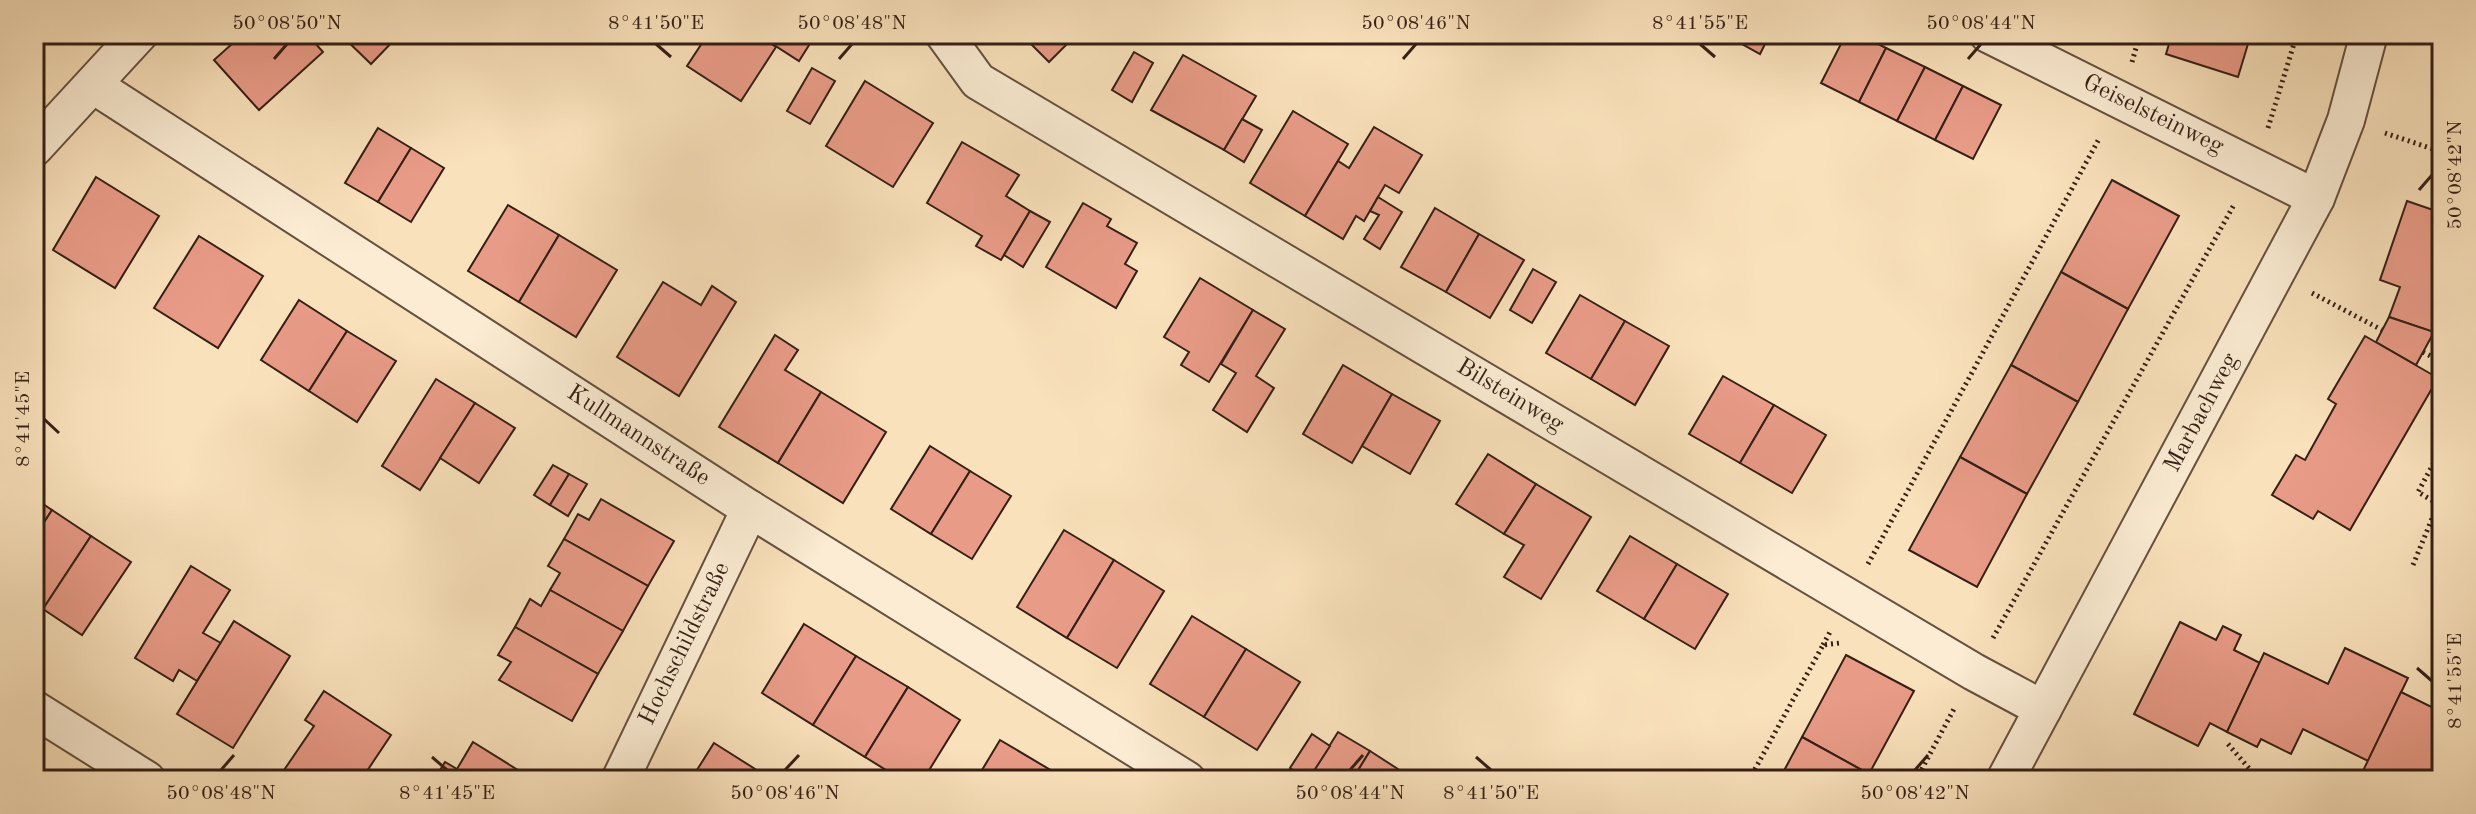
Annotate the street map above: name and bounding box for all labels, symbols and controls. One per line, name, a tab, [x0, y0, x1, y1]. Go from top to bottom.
text: 50°08'50"N	[232, 14, 342, 34]
text: 8°41'50"E	[608, 14, 704, 34]
text: 50°08'48"N	[797, 14, 907, 34]
text: 50°08'46"N	[1361, 14, 1471, 34]
text: 8°41'55"E	[1652, 14, 1748, 34]
text: 50°08'44"N	[1926, 14, 2036, 34]
street label: Geiselsteinweg	[2079, 71, 2227, 159]
text: 50°08'42"N	[2446, 120, 2466, 230]
street label: Marbachweg	[2161, 350, 2243, 476]
street label: Bilsteinweg	[1452, 355, 1568, 437]
text: 8°41'45"E	[14, 371, 34, 467]
street label: Kullmannstraße	[562, 381, 714, 491]
street label: Hochschildstraße	[635, 559, 735, 729]
text: 8°41'55"E	[2446, 633, 2466, 729]
text: 50°08'48"N	[166, 784, 276, 804]
text: 8°41'45"E	[399, 784, 495, 804]
text: 50°08'46"N	[730, 784, 840, 804]
text: 50°08'44"N	[1295, 784, 1405, 804]
text: 8°41'50"E	[1443, 784, 1539, 804]
text: 50°08'42"N	[1860, 784, 1970, 804]

